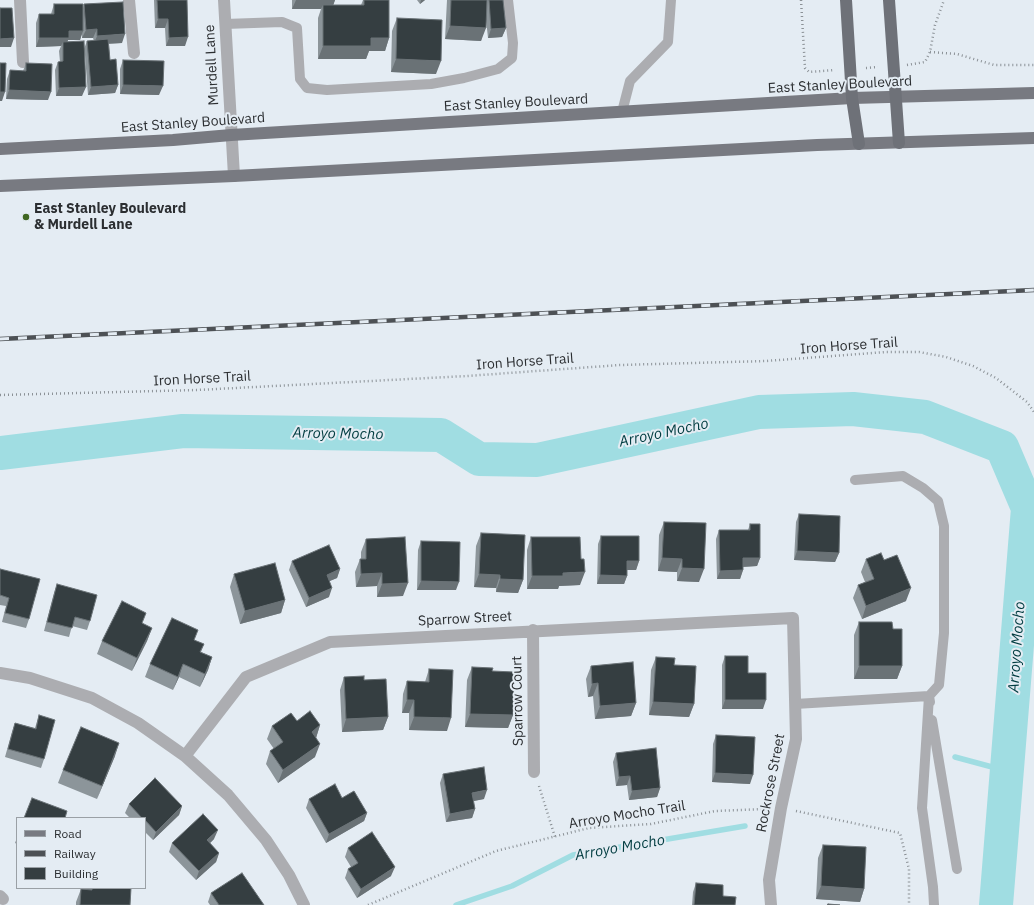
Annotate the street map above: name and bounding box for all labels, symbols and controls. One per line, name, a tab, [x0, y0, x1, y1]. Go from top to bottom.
street label: Murdell Lane	[201, 24, 223, 106]
street label: East Stanley Boulevard	[767, 73, 913, 97]
street label: East Stanley Boulevard	[443, 91, 589, 115]
street label: East Stanley Boulevard	[120, 110, 266, 136]
place label: East Stanley Boulevard & Murdell Lane	[34, 201, 186, 234]
marker: East Stanley Boulevard & Murdell Lane	[21, 212, 31, 222]
street label: Iron Horse Trail	[800, 334, 898, 358]
street label: Iron Horse Trail	[476, 350, 574, 374]
street label: Iron Horse Trail	[153, 368, 251, 390]
water label: Arroyo Mocho	[618, 415, 710, 451]
water label: Arroyo Mocho	[292, 424, 384, 444]
water label: Arroyo Mocho	[1005, 601, 1029, 693]
street label: Sparrow Street	[418, 608, 512, 630]
street label: Sparrow Court	[509, 656, 527, 746]
street label: Rockrose Street	[753, 732, 789, 834]
street label: Arroyo Mocho Trail	[568, 798, 686, 832]
legend	[16, 817, 146, 889]
text: Road	[54, 826, 82, 841]
water label: Arroyo Mocho	[574, 831, 666, 865]
text: Railway	[54, 846, 96, 861]
text: Building	[54, 866, 98, 881]

